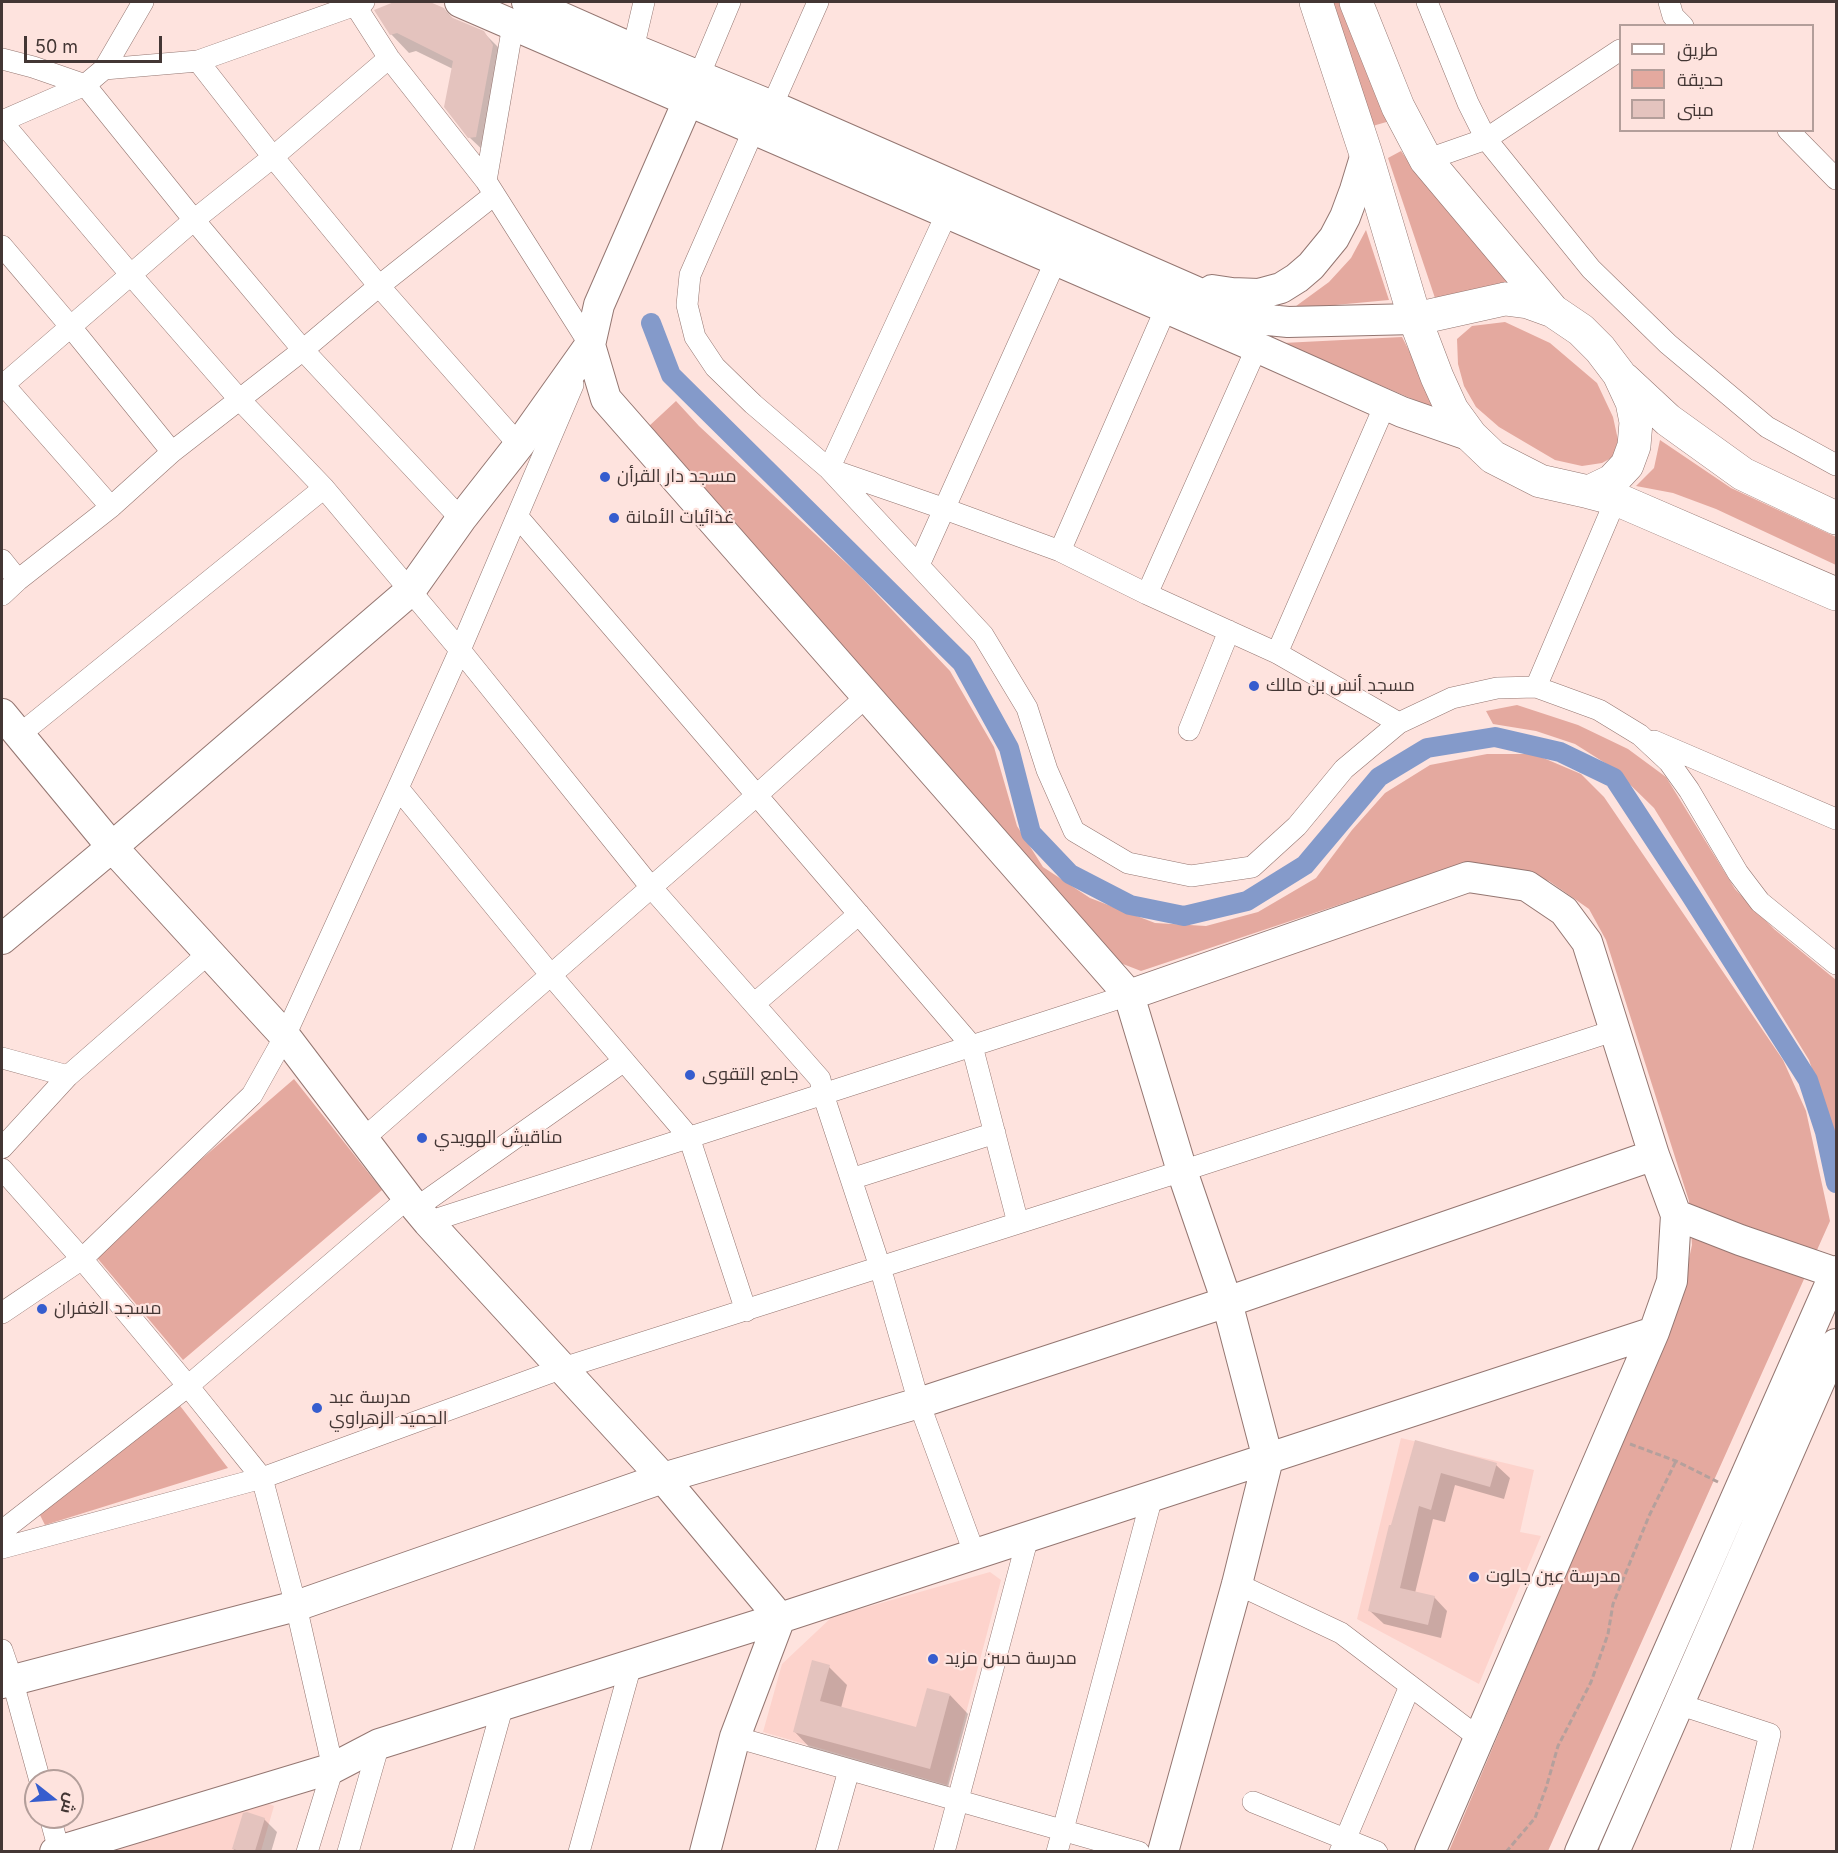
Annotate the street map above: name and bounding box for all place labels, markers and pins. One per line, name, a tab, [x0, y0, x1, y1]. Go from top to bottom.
place label: مسجد دار القرأن	[617, 466, 736, 488]
marker: مسجد دار القرأن	[598, 470, 612, 484]
place label: غذائيات الأمانة	[626, 507, 734, 529]
marker: غذائيات الأمانة	[607, 511, 621, 525]
place label: مسجد أنس بن مالك	[1266, 675, 1415, 697]
marker: مسجد أنس بن مالك	[1247, 679, 1261, 693]
place label: جامع التقوى	[702, 1064, 798, 1086]
marker: جامع التقوى	[683, 1068, 697, 1082]
place label: مناقيش الهويدي	[434, 1127, 563, 1149]
marker: مناقيش الهويدي	[415, 1131, 429, 1145]
place label: مسجد الغفران	[54, 1298, 162, 1320]
marker: مسجد الغفران	[35, 1302, 49, 1316]
place label: مدرسة عبد الحميد الزهراوي	[329, 1387, 447, 1430]
marker: مدرسة عبد الحميد الزهراوي	[310, 1401, 324, 1415]
place label: مدرسة عين جالوت	[1486, 1566, 1621, 1588]
marker: مدرسة عين جالوت	[1467, 1570, 1481, 1584]
place label: مدرسة حسن مزيد	[945, 1648, 1077, 1670]
marker: مدرسة حسن مزيد	[926, 1652, 940, 1666]

